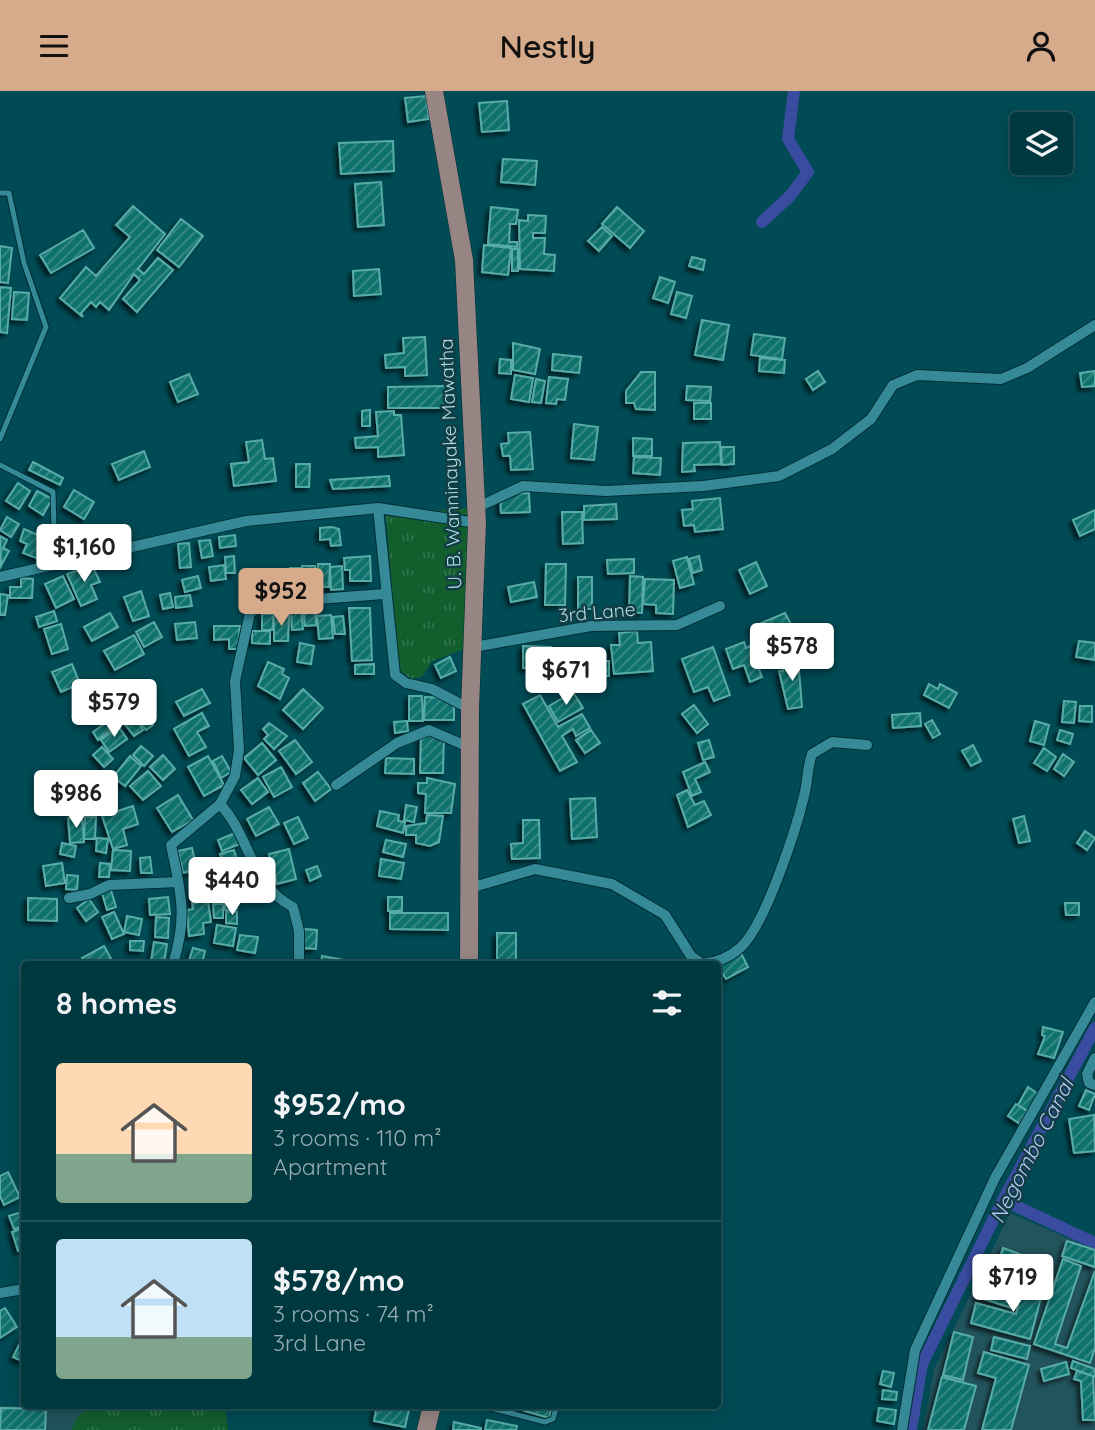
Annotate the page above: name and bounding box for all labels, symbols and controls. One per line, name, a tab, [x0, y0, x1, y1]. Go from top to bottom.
text: Nestly	[499, 26, 596, 66]
icon: menu	[35, 27, 73, 65]
icon: person	[1022, 27, 1060, 65]
map controls	[1010, 112, 1073, 175]
button: layers	[1010, 112, 1073, 175]
street label: U. B. Wanninayake Mawatha	[434, 338, 466, 590]
pin: $1,160	[27, 525, 141, 584]
text: $1,160	[52, 532, 116, 561]
pin: $952	[240, 568, 322, 628]
text: $952	[254, 576, 308, 605]
street label: 3rd Lane	[558, 597, 636, 627]
pin: $578	[751, 623, 833, 683]
text: $578	[766, 631, 818, 660]
pin: $671	[525, 647, 607, 707]
text: $671	[542, 655, 590, 684]
pin: $579	[73, 679, 155, 739]
text: $579	[88, 687, 140, 716]
pin: $986	[35, 771, 117, 830]
text: $986	[50, 778, 102, 807]
pin: $440	[191, 857, 273, 917]
text: $440	[205, 865, 259, 894]
text: 8 homes	[56, 984, 177, 1022]
icon: filters	[648, 984, 686, 1022]
water label: Negombo Canal	[983, 1072, 1080, 1227]
text: $952/mo	[273, 1085, 406, 1123]
icon: home	[112, 1091, 196, 1175]
text: 3 rooms · 110 m²	[273, 1123, 442, 1152]
text: Apartment	[273, 1152, 387, 1181]
pin: $719	[972, 1255, 1054, 1314]
text: $578/mo	[273, 1261, 405, 1299]
text: $719	[988, 1262, 1038, 1291]
icon: home	[112, 1267, 196, 1351]
text: 3 rooms · 74 m²	[273, 1299, 434, 1328]
text: 3rd Lane	[273, 1328, 366, 1357]

